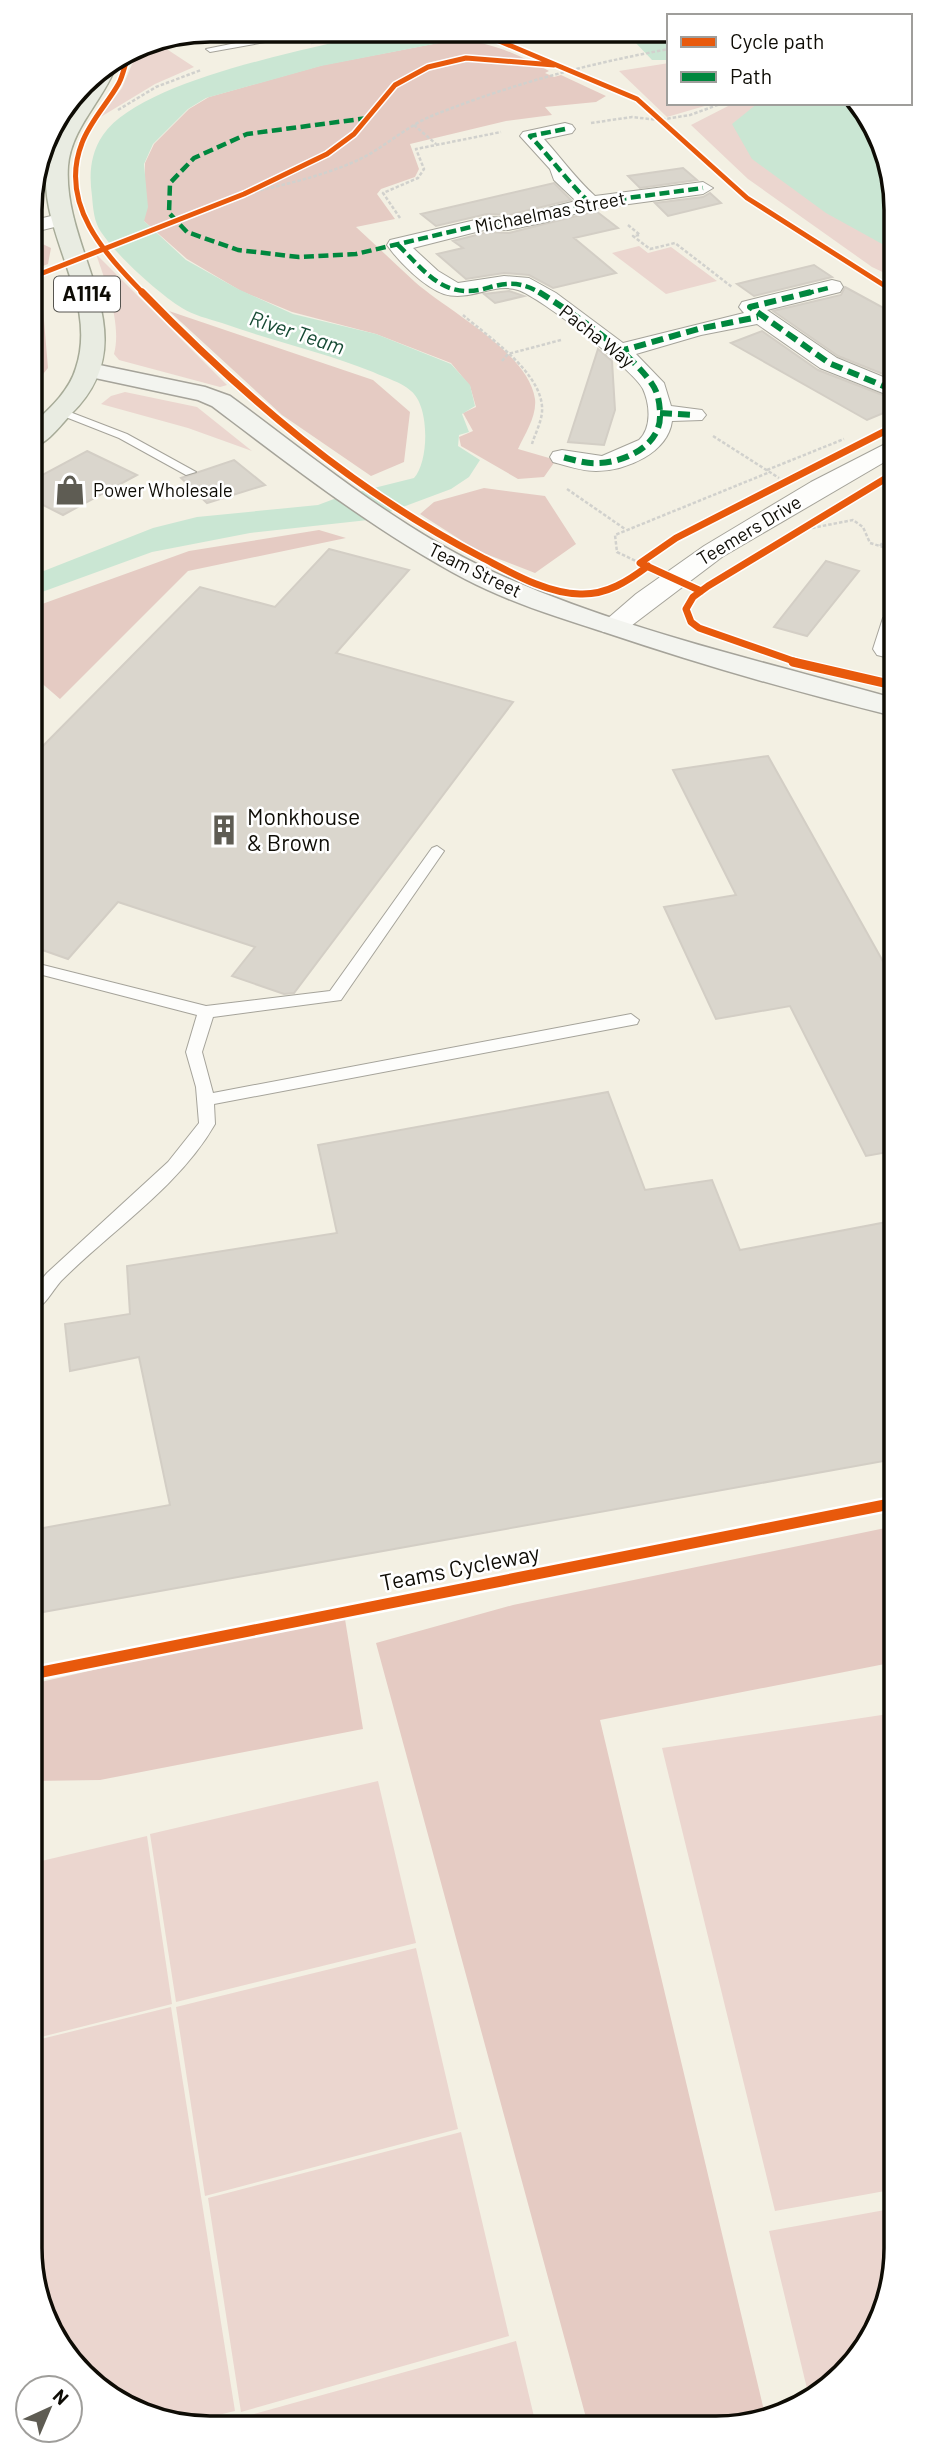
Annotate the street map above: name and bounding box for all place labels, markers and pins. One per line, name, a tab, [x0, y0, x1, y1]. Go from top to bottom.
shop icon: Power Wholesale	[53, 473, 87, 507]
place label: Power Wholesale	[93, 478, 233, 501]
place label: Monkhouse & Brown	[247, 802, 360, 856]
building icon: Monkhouse & Brown	[207, 813, 241, 847]

